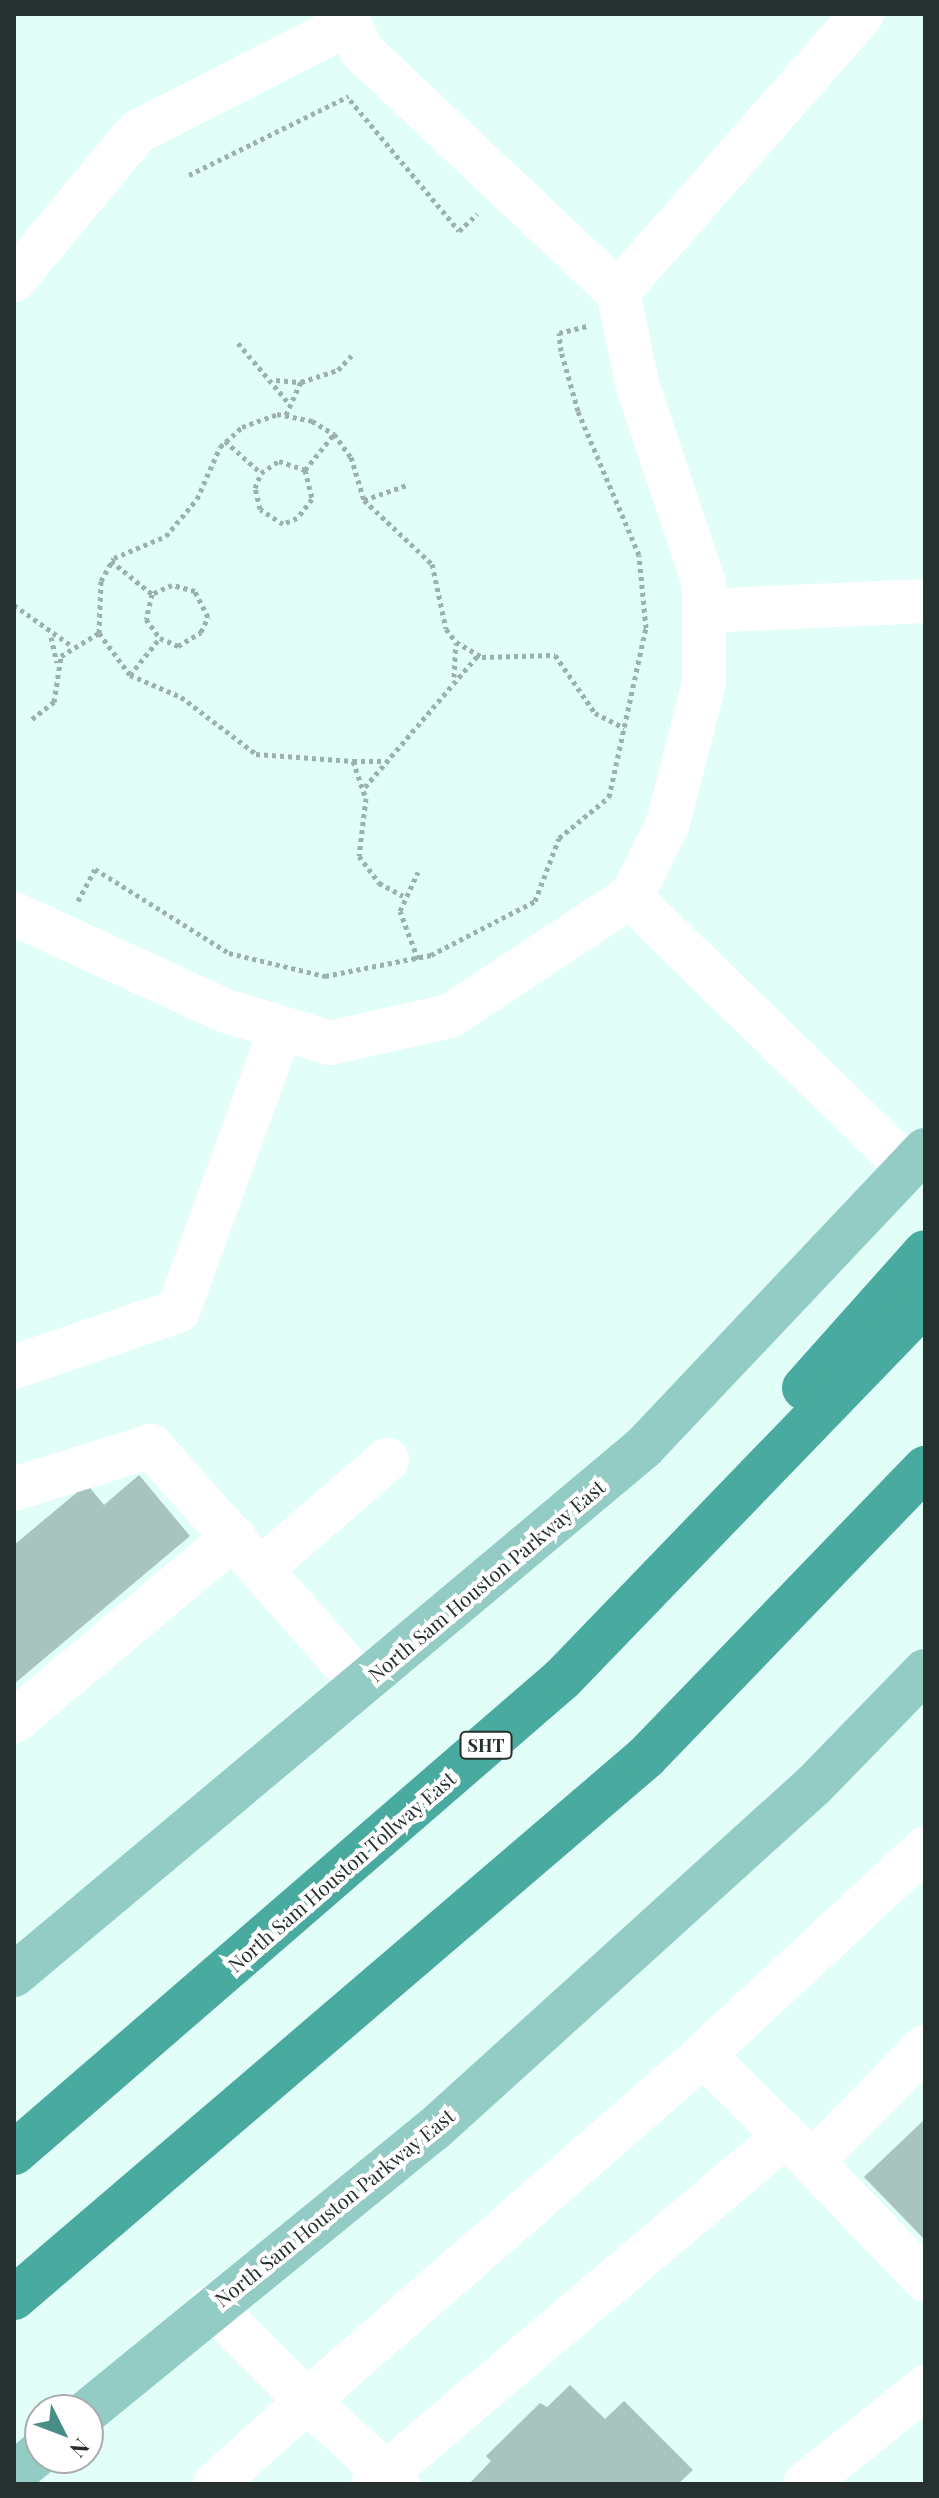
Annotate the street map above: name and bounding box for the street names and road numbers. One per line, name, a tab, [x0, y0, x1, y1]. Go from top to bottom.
street label: North Sam Houston Parkway East	[363, 1474, 609, 1686]
road number: SHT	[458, 1731, 514, 1759]
street label: North Sam Houston Tollway East	[222, 1765, 460, 1977]
street label: North Sam Houston Parkway East	[209, 2103, 459, 2311]

